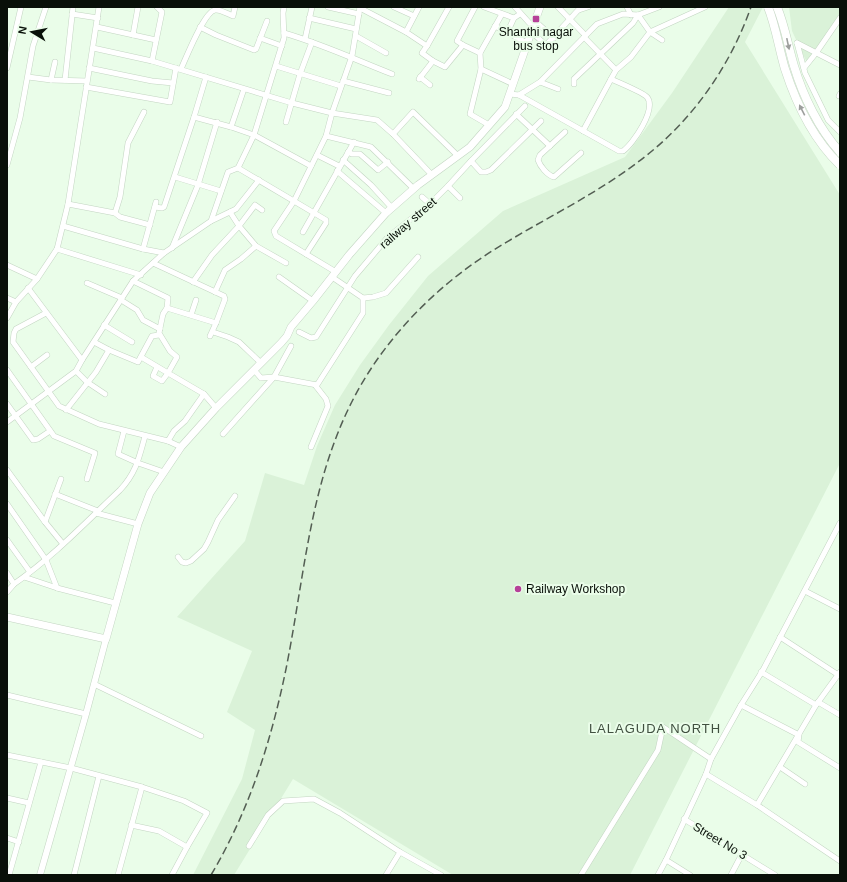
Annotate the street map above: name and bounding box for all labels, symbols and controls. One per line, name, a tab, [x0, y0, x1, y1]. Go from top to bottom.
north arrow	[12, 12, 52, 52]
marker: Shanthi nagar bus stop	[531, 14, 541, 24]
text: N	[16, 25, 29, 35]
place label: Shanthi nagar bus stop	[499, 25, 573, 53]
one-way arrow	[786, 38, 792, 50]
one-way arrow	[799, 104, 806, 115]
street label: railway street	[377, 194, 440, 251]
place label: Railway Workshop	[526, 582, 625, 596]
marker: Railway Workshop	[513, 584, 523, 594]
district label: LALAGUDA NORTH	[589, 721, 721, 736]
street label: Street No 3	[690, 819, 750, 863]

